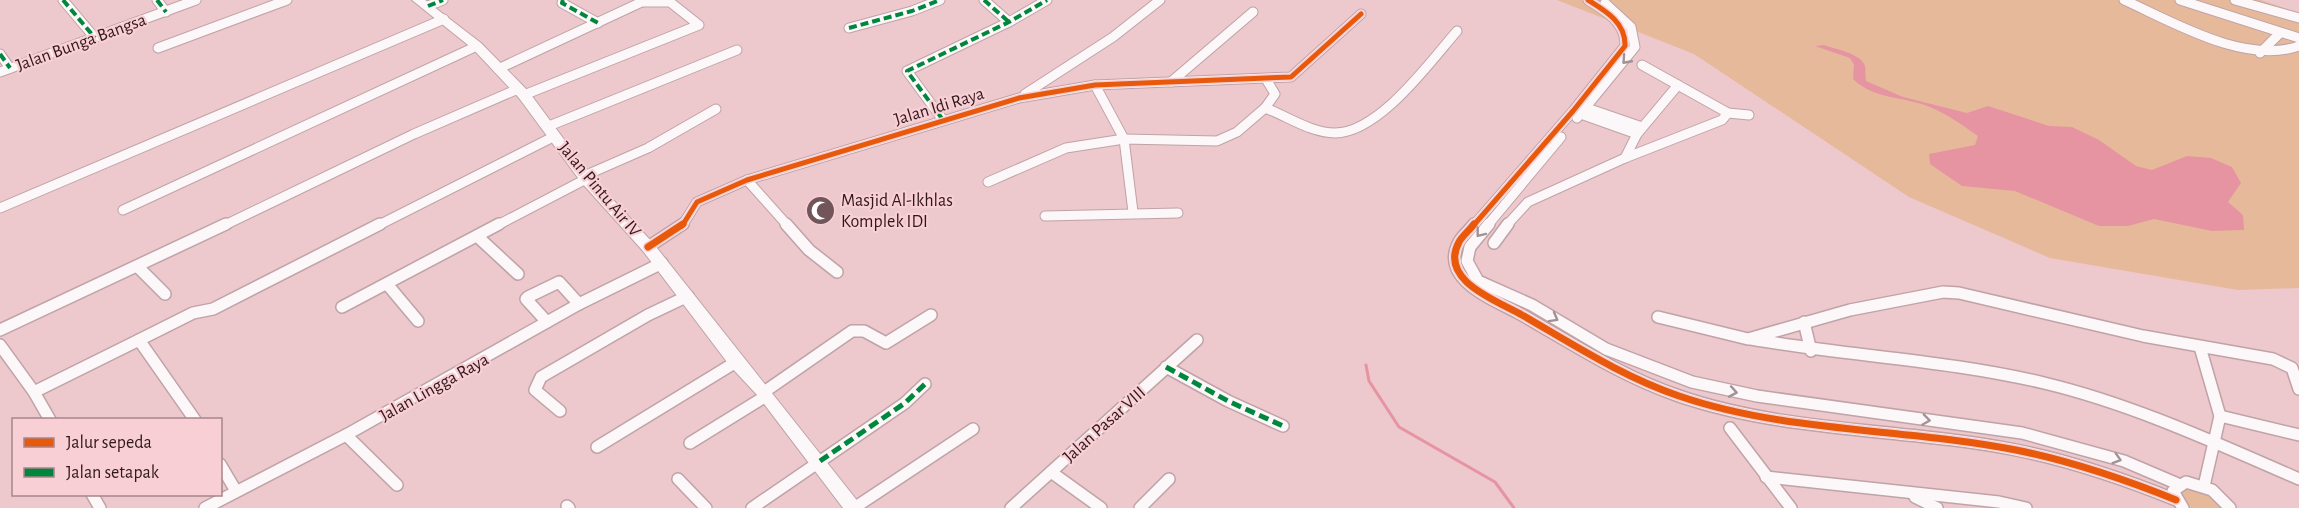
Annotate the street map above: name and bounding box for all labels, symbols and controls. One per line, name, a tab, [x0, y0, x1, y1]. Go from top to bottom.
street label: Jalan Bunga Bangsa	[14, 11, 149, 75]
one-way arrow	[1622, 53, 1633, 64]
street label: Jalan Idi Raya	[892, 85, 986, 129]
street label: Jalan Pintu Air IV	[555, 139, 644, 241]
place label: Masjid Al-Ikhlas Komplek IDI	[841, 192, 953, 231]
mosque icon: Masjid Al-Ikhlas Komplek IDI	[804, 194, 836, 226]
one-way arrow	[1477, 226, 1488, 237]
one-way arrow	[1548, 311, 1558, 322]
street label: Jalan Lingga Raya	[377, 351, 492, 425]
street label: Jalan Pasar VIII	[1060, 383, 1149, 466]
one-way arrow	[1728, 385, 1738, 398]
one-way arrow	[1922, 413, 1931, 425]
legend	[12, 418, 222, 496]
text: Jalur sepeda	[66, 434, 152, 452]
one-way arrow	[2111, 452, 2122, 464]
text: Jalan setapak	[66, 464, 160, 482]

